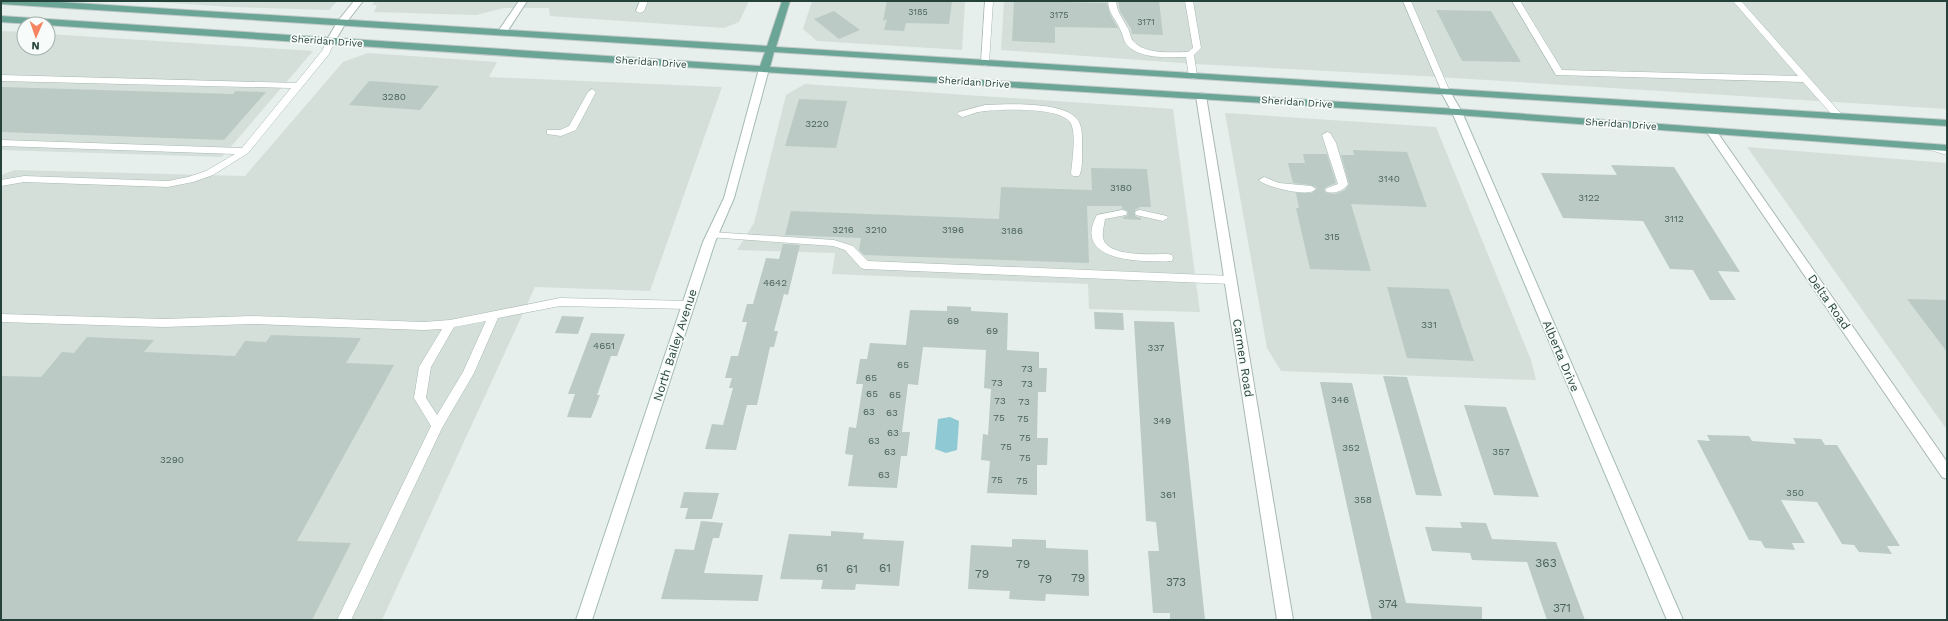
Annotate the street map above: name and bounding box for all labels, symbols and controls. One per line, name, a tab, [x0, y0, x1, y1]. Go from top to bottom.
house number: 3185	[908, 7, 928, 17]
house number: 3175	[1049, 10, 1069, 20]
north arrow	[16, 16, 56, 56]
house number: 3171	[1137, 17, 1155, 27]
street label: Sheridan Drive	[291, 33, 363, 49]
text: N	[31, 39, 40, 52]
street label: Sheridan Drive	[615, 54, 687, 70]
street label: Sheridan Drive	[938, 74, 1010, 90]
house number: 3280	[382, 91, 406, 102]
street label: Sheridan Drive	[1261, 94, 1333, 110]
street label: Sheridan Drive	[1585, 116, 1657, 132]
house number: 3220	[805, 118, 829, 129]
house number: 3140	[1378, 173, 1400, 184]
house number: 3180	[1110, 182, 1132, 193]
house number: 3122	[1578, 192, 1600, 203]
house number: 3112	[1664, 213, 1684, 224]
house number: 3216	[832, 224, 854, 235]
house number: 3210	[865, 224, 887, 235]
house number: 3196	[942, 224, 964, 235]
house number: 3186	[1001, 225, 1023, 236]
house number: 315	[1324, 231, 1340, 242]
street label: Delta Road	[1805, 272, 1853, 332]
house number: 4642	[763, 277, 787, 288]
street label: North Bailey Avenue	[650, 287, 700, 403]
house number: 69	[947, 315, 959, 326]
street label: Carmen Road	[1230, 318, 1256, 398]
street label: Alberta Drive	[1540, 318, 1582, 394]
house number: 331	[1421, 319, 1437, 330]
house number: 69	[986, 325, 998, 336]
house number: 4651	[593, 340, 615, 351]
house number: 337	[1148, 342, 1165, 353]
house number: 65	[897, 359, 909, 370]
house number: 73	[1021, 363, 1033, 374]
house number: 65	[865, 372, 877, 383]
house number: 73	[991, 377, 1003, 388]
house number: 73	[1021, 378, 1033, 389]
house number: 65	[866, 388, 878, 399]
house number: 65	[889, 389, 901, 400]
house number: 346	[1331, 394, 1349, 405]
house number: 73	[994, 395, 1006, 406]
house number: 73	[1018, 396, 1030, 407]
house number: 63	[863, 406, 875, 417]
house number: 63	[886, 407, 898, 418]
house number: 75	[993, 412, 1005, 423]
house number: 75	[1017, 413, 1029, 424]
house number: 349	[1153, 415, 1171, 426]
house number: 63	[887, 427, 899, 438]
house number: 75	[1019, 432, 1031, 443]
house number: 63	[868, 435, 880, 446]
house number: 75	[1000, 441, 1012, 452]
house number: 352	[1342, 442, 1360, 453]
house number: 63	[884, 446, 896, 457]
house number: 357	[1492, 446, 1510, 457]
house number: 75	[1019, 452, 1031, 463]
house number: 3290	[160, 454, 184, 465]
house number: 63	[878, 469, 890, 480]
house number: 75	[991, 474, 1003, 485]
house number: 75	[1016, 475, 1028, 486]
house number: 350	[1786, 487, 1804, 498]
house number: 361	[1160, 489, 1176, 500]
house number: 358	[1354, 494, 1372, 505]
house number: 363	[1535, 556, 1557, 570]
house number: 79	[1016, 557, 1030, 571]
house number: 61	[816, 561, 828, 575]
house number: 61	[879, 561, 891, 575]
house number: 61	[846, 562, 858, 576]
house number: 79	[975, 567, 989, 581]
house number: 79	[1071, 571, 1085, 585]
house number: 79	[1038, 572, 1052, 586]
house number: 373	[1166, 575, 1186, 589]
house number: 374	[1378, 597, 1398, 611]
house number: 371	[1553, 601, 1571, 615]

